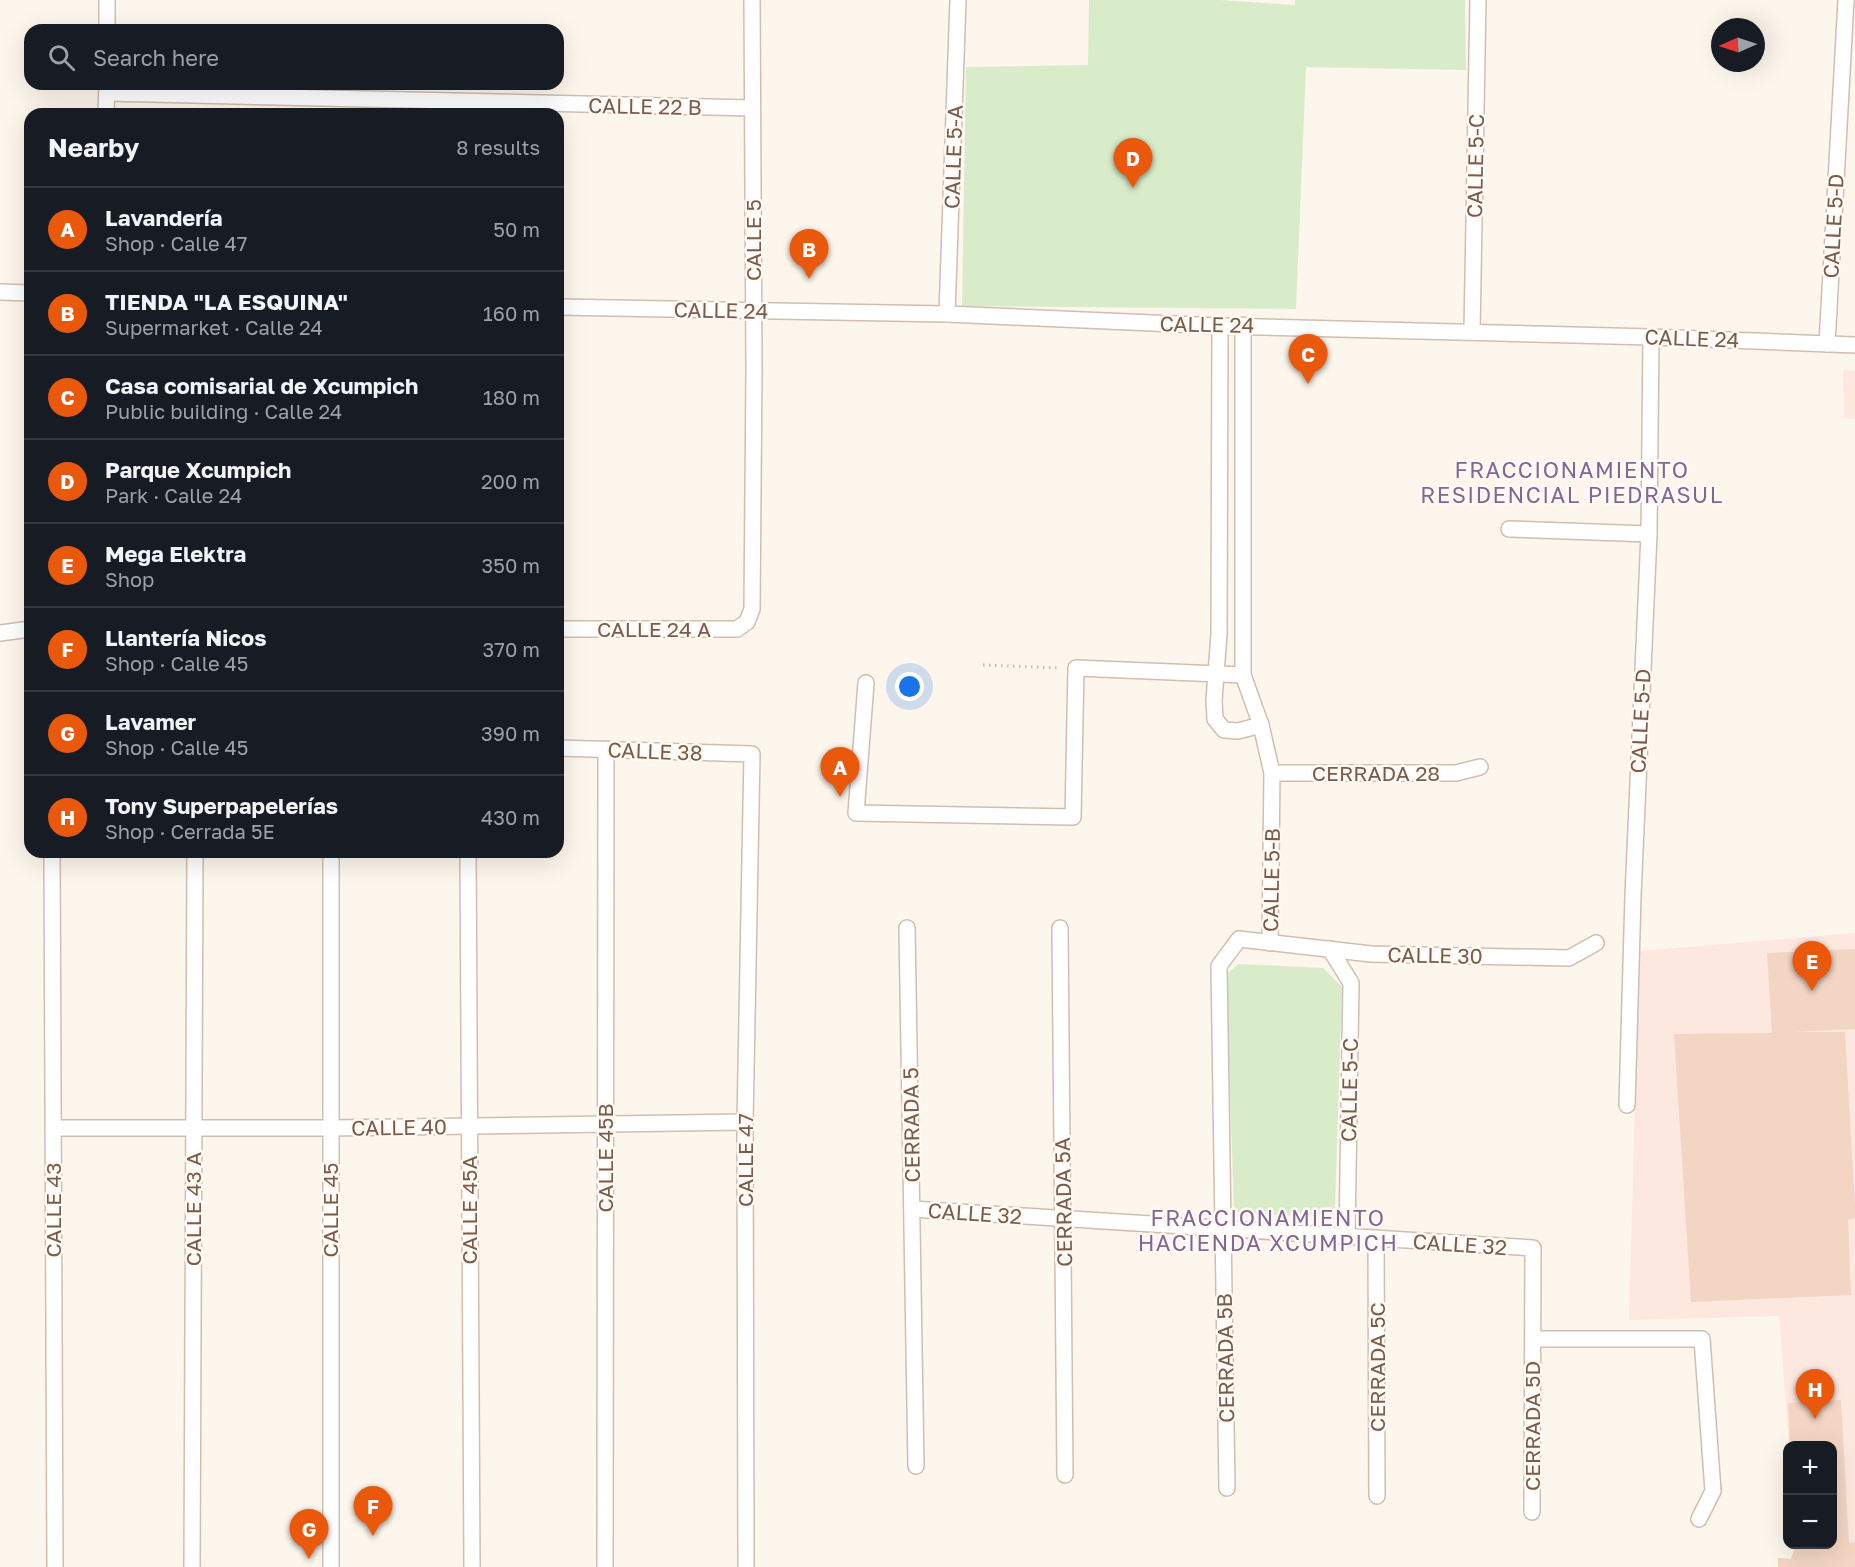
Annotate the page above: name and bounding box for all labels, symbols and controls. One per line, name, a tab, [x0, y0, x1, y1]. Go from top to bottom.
north arrow	[1711, 18, 1765, 72]
search box	[24, 24, 564, 90]
icon: search	[45, 41, 78, 74]
text: Search here	[93, 44, 219, 71]
street label: CALLE 22 B	[588, 92, 702, 120]
street label: CALLE 5-A	[938, 104, 968, 210]
street label: CALLE 5-C	[1461, 114, 1489, 218]
text: Nearby	[48, 132, 139, 163]
text: 8 results	[456, 135, 540, 159]
pin: D	[1114, 138, 1152, 188]
street label: CALLE 5-D	[1817, 173, 1849, 279]
street label: CALLE 5	[740, 199, 766, 281]
text: Lavandería	[105, 204, 223, 231]
text: A	[60, 217, 75, 241]
text: 50 m	[493, 217, 540, 241]
pin: B	[790, 230, 828, 279]
text: Shop · Calle 47	[105, 231, 247, 255]
text: TIENDA "LA ESQUINA"	[105, 288, 348, 315]
street label: CALLE 24	[673, 296, 769, 324]
text: B	[60, 301, 75, 325]
text: 160 m	[483, 301, 540, 325]
street label: CALLE 24	[1159, 310, 1255, 338]
text: Supermarket · Calle 24	[105, 315, 323, 339]
street label: CALLE 24	[1644, 323, 1740, 353]
pin: C	[1288, 334, 1328, 384]
text: Casa comisarial de Xcumpich	[105, 372, 418, 399]
text: C	[60, 385, 75, 409]
text: 180 m	[483, 385, 540, 409]
text: Public building · Calle 24	[105, 399, 342, 423]
text: Parque Xcumpich	[105, 456, 291, 483]
district label: FRACCIONAMIENTO RESIDENCIAL PIEDRASUL	[1420, 456, 1724, 508]
text: D	[60, 469, 75, 493]
text: 200 m	[481, 469, 540, 493]
text: Park · Calle 24	[105, 483, 242, 507]
text: Mega Elektra	[105, 540, 246, 567]
text: E	[61, 553, 74, 577]
text: 350 m	[482, 553, 540, 577]
text: Shop	[105, 567, 154, 591]
street label: CALLE 24 A	[597, 616, 711, 642]
text: Llantería Nicos	[105, 624, 267, 651]
text: F	[62, 637, 73, 661]
text: 370 m	[483, 637, 540, 661]
text: Shop · Calle 45	[105, 651, 248, 675]
street label: CALLE 5-D	[1624, 668, 1656, 774]
your location	[895, 672, 924, 701]
text: Lavamer	[105, 708, 196, 735]
text: G	[60, 721, 75, 745]
text: 390 m	[481, 721, 540, 745]
text: Shop · Calle 45	[105, 735, 248, 759]
street label: CALLE 38	[607, 736, 703, 766]
pin: A	[820, 748, 860, 797]
street label: CERRADA 28	[1312, 760, 1440, 786]
text: Tony Superpapelerías	[105, 792, 338, 819]
text: H	[60, 805, 75, 829]
text: 430 m	[481, 805, 540, 829]
text: Shop · Cerrada 5E	[105, 819, 275, 843]
street label: CALLE 5-B	[1257, 828, 1285, 932]
street label: CALLE 30	[1387, 941, 1483, 969]
pin: E	[1792, 942, 1832, 991]
street label: CALLE 5-C	[1335, 1038, 1363, 1142]
street label: CERRADA 5	[897, 1067, 925, 1183]
street label: CALLE 45B	[592, 1104, 618, 1213]
street label: CALLE 40	[351, 1113, 447, 1141]
street label: CALLE 47	[732, 1113, 758, 1207]
street label: CERRADA 5A	[1049, 1137, 1077, 1267]
street label: CALLE 43 A	[180, 1152, 206, 1266]
street label: CALLE 45A	[456, 1156, 482, 1265]
street label: CALLE 43	[40, 1162, 66, 1258]
street label: CALLE 45	[317, 1163, 343, 1257]
street label: CALLE 32	[927, 1197, 1023, 1229]
district label: FRACCIONAMIENTO HACIENDA XCUMPICH	[1138, 1204, 1398, 1256]
street label: CALLE 32	[1412, 1228, 1508, 1260]
street label: CERRADA 5B	[1211, 1293, 1239, 1423]
street label: CERRADA 5C	[1364, 1302, 1390, 1432]
street label: CERRADA 5D	[1519, 1361, 1545, 1491]
pin: H	[1796, 1370, 1834, 1419]
map controls	[1783, 1441, 1837, 1549]
button: +	[1783, 1441, 1837, 1495]
pin: F	[354, 1486, 392, 1536]
button: −	[1783, 1495, 1837, 1549]
pin: G	[290, 1510, 328, 1559]

